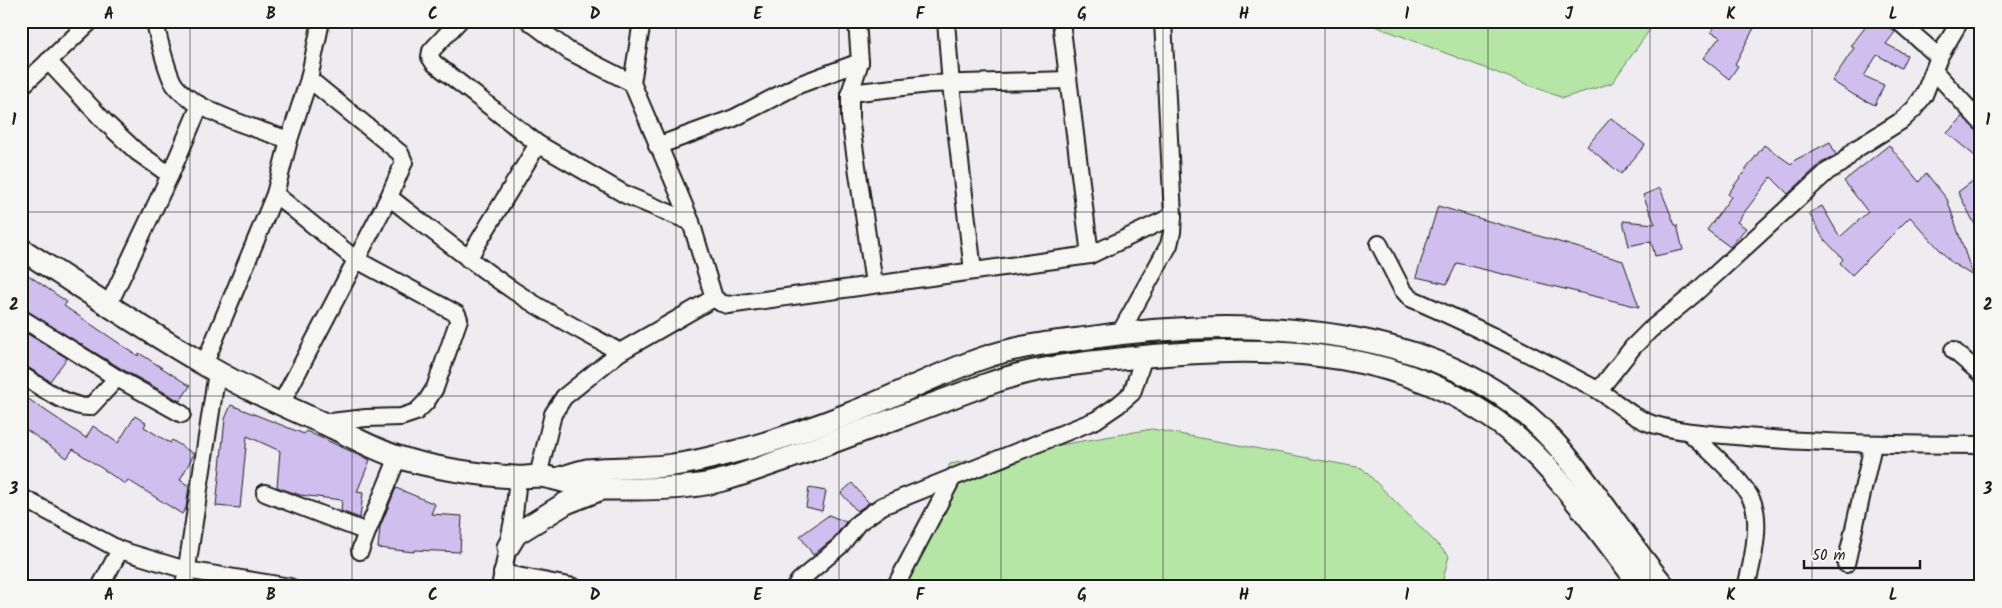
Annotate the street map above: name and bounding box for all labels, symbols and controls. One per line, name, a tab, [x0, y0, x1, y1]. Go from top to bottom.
text: A	[104, 2, 114, 27]
text: B	[266, 2, 276, 27]
text: C	[428, 2, 438, 27]
text: D	[590, 2, 601, 27]
text: E	[754, 2, 764, 27]
text: F	[916, 2, 926, 27]
text: G	[1077, 2, 1087, 27]
text: H	[1239, 2, 1249, 27]
text: I	[1405, 2, 1410, 27]
text: J	[1565, 2, 1574, 27]
text: K	[1726, 2, 1736, 27]
text: L	[1889, 2, 1897, 27]
text: 1	[12, 108, 17, 133]
text: 1	[1986, 108, 1991, 133]
text: 2	[9, 293, 19, 318]
text: 2	[1983, 293, 1993, 318]
text: 3	[9, 477, 19, 502]
text: 3	[1983, 477, 1993, 502]
scale bar	[1804, 538, 1921, 570]
text: 50 m	[1812, 544, 1846, 568]
text: A	[104, 583, 114, 608]
text: B	[266, 583, 276, 608]
text: C	[428, 583, 438, 608]
text: D	[590, 583, 601, 608]
text: E	[754, 583, 764, 608]
text: F	[916, 583, 926, 608]
text: G	[1077, 583, 1087, 608]
text: H	[1239, 583, 1249, 608]
text: I	[1405, 583, 1410, 608]
text: J	[1565, 583, 1574, 608]
text: K	[1726, 583, 1736, 608]
text: L	[1889, 583, 1897, 608]

